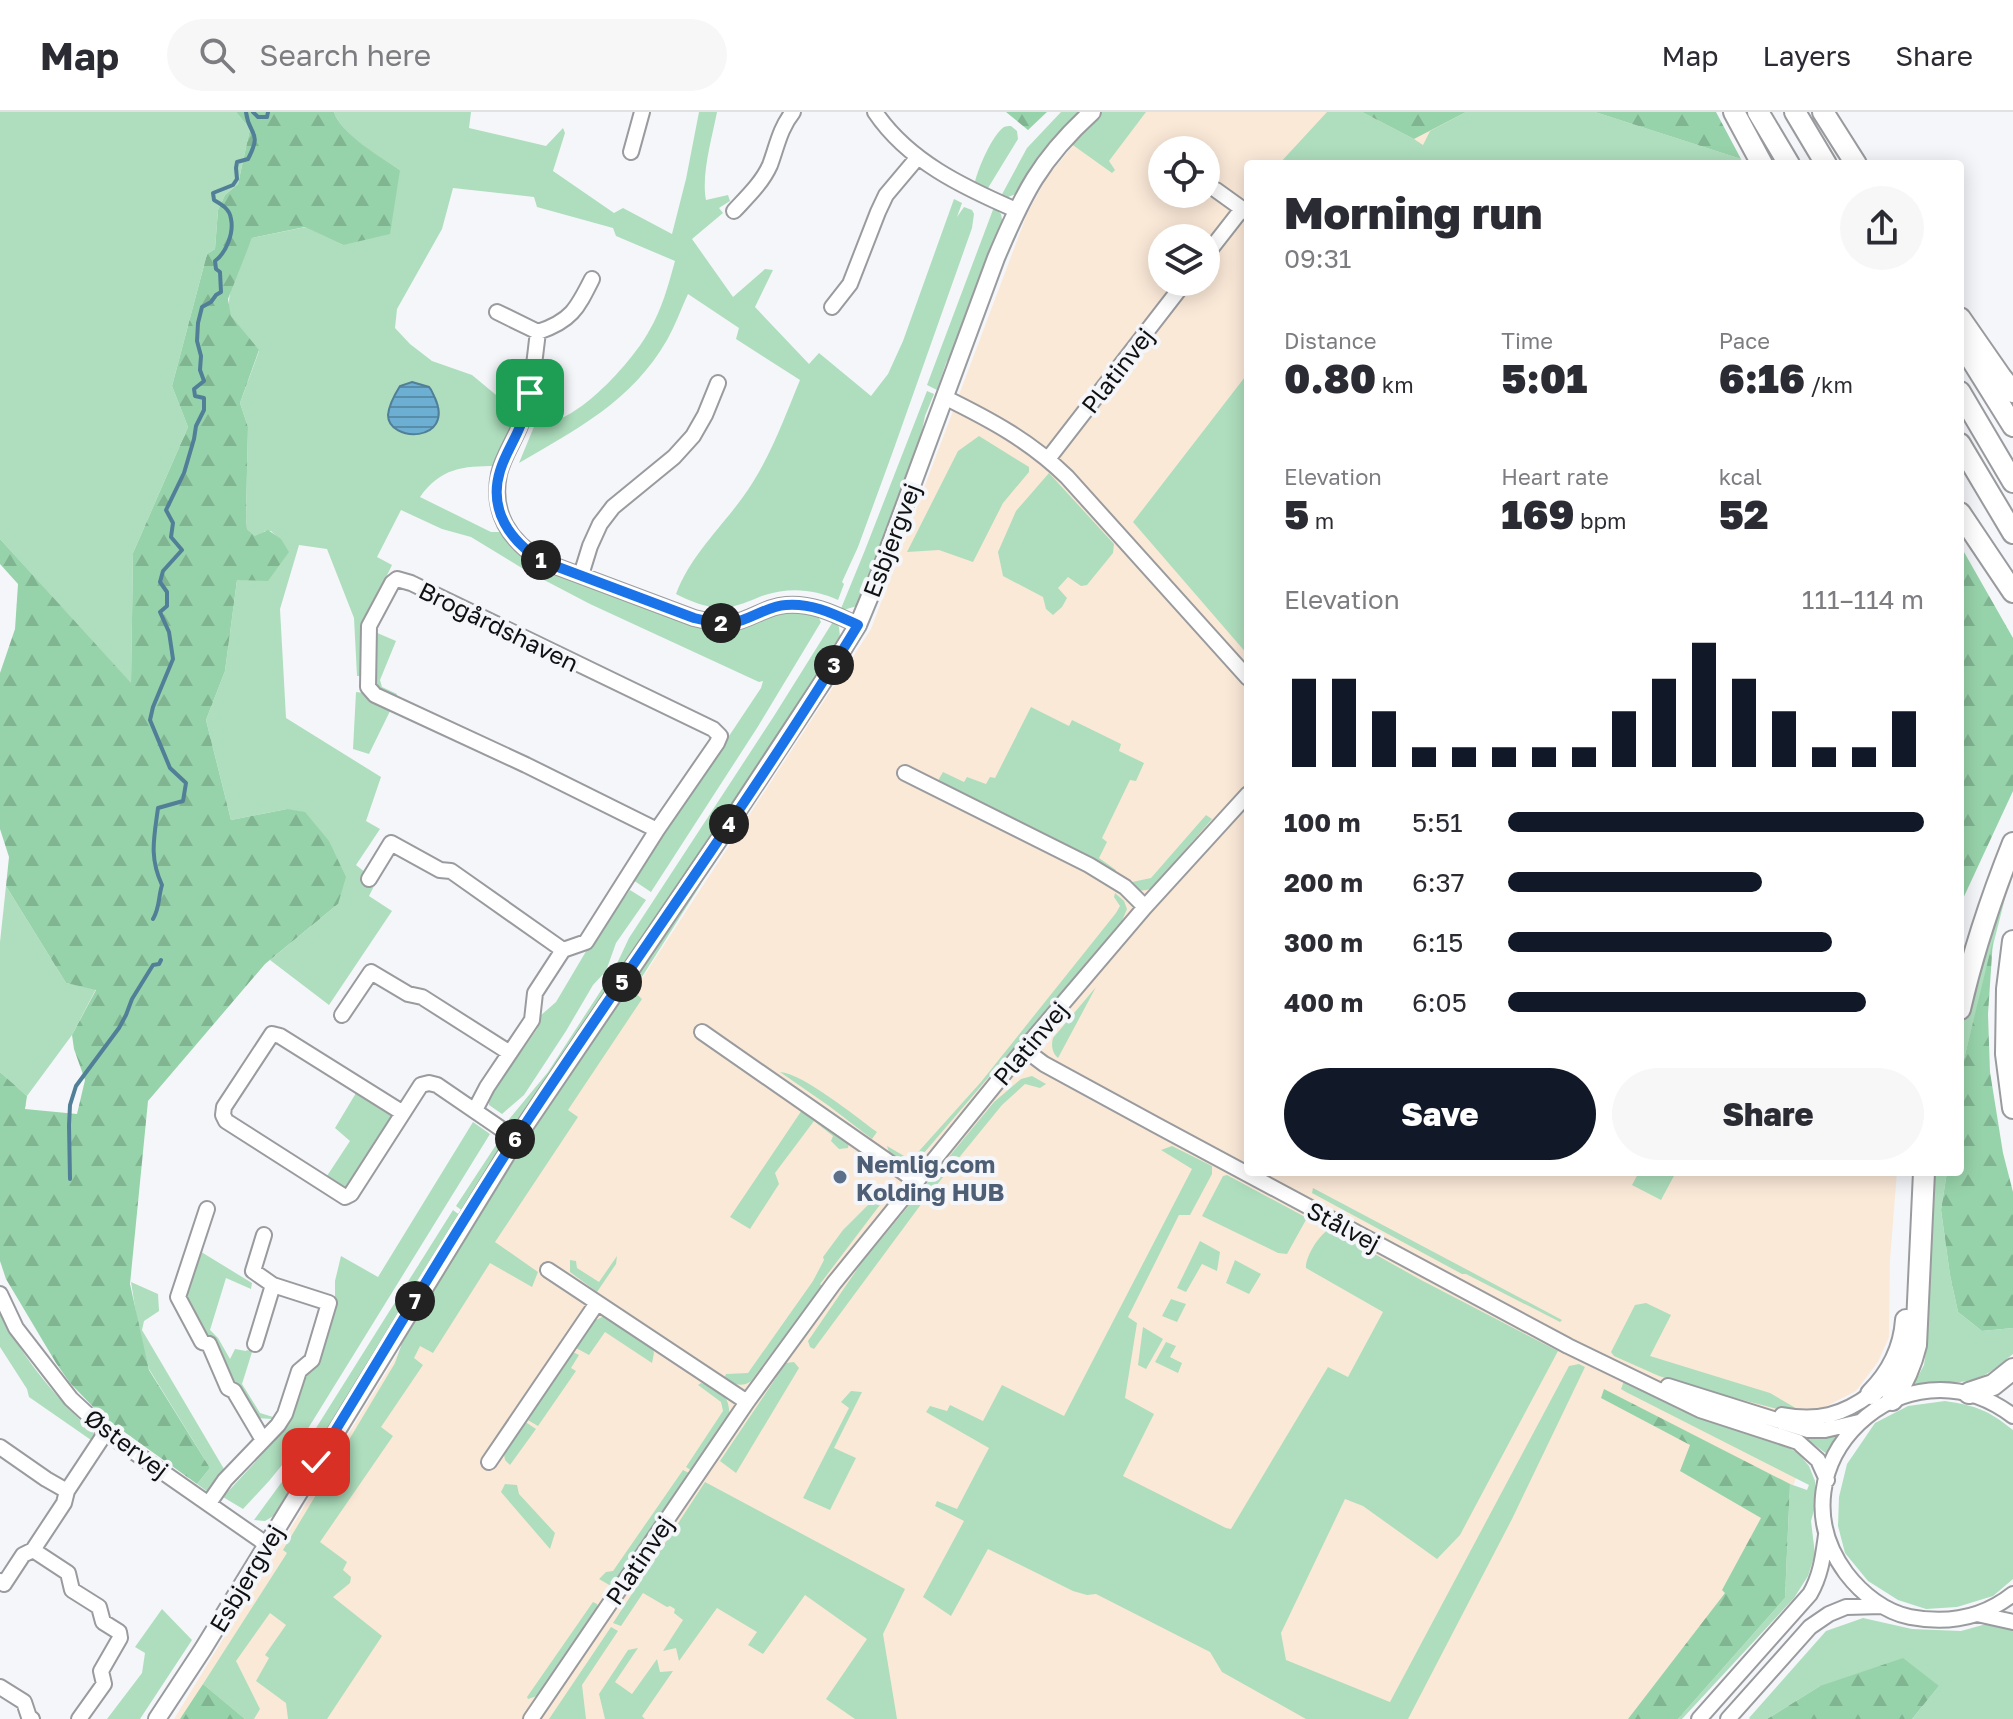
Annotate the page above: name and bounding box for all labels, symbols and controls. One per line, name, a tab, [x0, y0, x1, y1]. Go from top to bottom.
search box	[167, 19, 727, 91]
text: Map	[40, 33, 119, 78]
icon: search	[195, 33, 239, 77]
text: Search here	[259, 37, 431, 73]
text: Map	[1661, 39, 1719, 72]
text: Layers	[1763, 39, 1851, 72]
text: Share	[1895, 39, 1973, 72]
map controls	[1148, 136, 1220, 296]
button: locate	[1148, 136, 1220, 208]
text: Morning run	[1284, 186, 1542, 239]
button: share	[1840, 186, 1924, 270]
button: layers	[1148, 224, 1220, 296]
text: 09:31	[1284, 243, 1351, 274]
street label: Platinvej	[1075, 322, 1159, 418]
text: Distance	[1284, 327, 1376, 354]
text: Time	[1501, 327, 1553, 354]
text: Pace	[1719, 327, 1770, 354]
text: 0.80	[1284, 354, 1376, 402]
text: 5:01	[1501, 354, 1587, 402]
text: 6:16	[1719, 354, 1805, 402]
pin	[496, 359, 564, 427]
icon: arrive	[508, 371, 552, 415]
text: km	[1376, 371, 1414, 398]
text: /km	[1805, 371, 1853, 398]
text: Elevation	[1284, 463, 1382, 490]
text: Heart rate	[1501, 463, 1609, 490]
text: kcal	[1719, 463, 1762, 490]
street label: Esbjergvej	[856, 479, 926, 601]
text: 5	[1284, 490, 1309, 538]
text: 169	[1501, 490, 1574, 538]
text: 52	[1719, 490, 1769, 538]
text: m	[1309, 507, 1334, 534]
text: bpm	[1574, 507, 1626, 534]
pin: 1	[521, 540, 561, 580]
text: 1	[535, 546, 547, 573]
street label: Brogårdshaven	[414, 575, 584, 677]
text: Elevation	[1284, 584, 1400, 615]
text: 111–114 m	[1802, 584, 1924, 615]
pin: 2	[701, 603, 741, 643]
text: 2	[714, 609, 728, 636]
pin: 3	[814, 645, 854, 685]
text: 3	[827, 651, 841, 678]
pin: 4	[709, 804, 749, 844]
text: 100 m	[1284, 807, 1360, 838]
text: 5:51	[1412, 807, 1463, 838]
text: 4	[722, 810, 736, 837]
text: 200 m	[1284, 867, 1363, 898]
text: 6:37	[1412, 867, 1465, 898]
text: 300 m	[1284, 927, 1363, 958]
text: 6:15	[1412, 927, 1463, 958]
pin: 5	[602, 962, 642, 1002]
text: 5	[615, 968, 629, 995]
text: 400 m	[1284, 987, 1363, 1018]
text: 6:05	[1412, 987, 1467, 1018]
street label: Platinvej	[987, 995, 1073, 1091]
button: Save	[1284, 1068, 1596, 1160]
button: Share	[1612, 1068, 1924, 1160]
pin: 6	[495, 1119, 535, 1159]
text: 6	[508, 1125, 522, 1152]
place label: Nemlig.com Kolding HUB	[856, 1149, 1005, 1206]
marker: Nemlig.com Kolding HUB	[831, 1168, 849, 1186]
street label: Stålvej	[1303, 1195, 1385, 1257]
pin: 7	[395, 1281, 435, 1321]
text: 7	[409, 1287, 421, 1314]
street label: Østervej	[79, 1402, 175, 1484]
pin	[282, 1428, 350, 1496]
icon: check	[294, 1440, 338, 1484]
street label: Platinvej	[599, 1510, 679, 1610]
street label: Esbjergvej	[203, 1519, 289, 1637]

